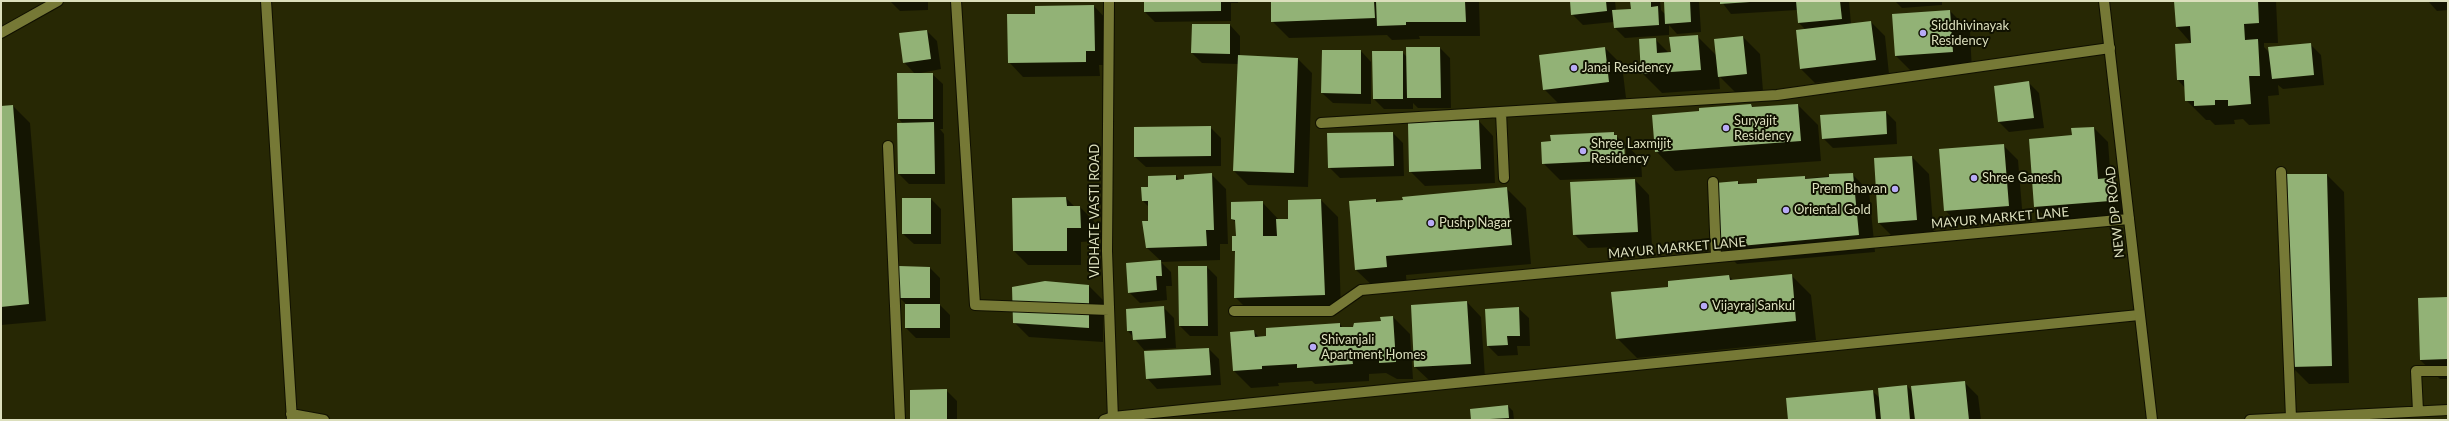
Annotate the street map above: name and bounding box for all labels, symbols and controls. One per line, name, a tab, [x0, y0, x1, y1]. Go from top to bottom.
place label: Siddhivinayak Residency	[1931, 18, 2009, 49]
marker: Siddhivinayak Residency	[1918, 28, 1928, 38]
place label: Janai Residency	[1582, 60, 1671, 76]
marker: Janai Residency	[1569, 63, 1579, 73]
place label: Suryajit Residency	[1734, 113, 1792, 144]
marker: Suryajit Residency	[1721, 123, 1731, 133]
place label: Shree Laxmijit Residency	[1591, 136, 1671, 167]
street label: VIDHATE VASTI ROAD	[1087, 144, 1103, 278]
marker: Shree Laxmijit Residency	[1578, 146, 1588, 156]
street label: NEW DP ROAD	[2102, 165, 2128, 259]
place label: Shree Ganesh	[1982, 170, 2061, 186]
marker: Shree Ganesh	[1969, 173, 1979, 183]
place label: Prem Bhavan	[1812, 181, 1887, 197]
marker: Prem Bhavan	[1890, 184, 1900, 194]
place label: Oriental Gold	[1794, 202, 1871, 218]
street label: MAYUR MARKET LANE	[1931, 204, 2069, 232]
marker: Oriental Gold	[1781, 205, 1791, 215]
place label: Pushp Nagar	[1439, 215, 1512, 231]
marker: Pushp Nagar	[1426, 218, 1436, 228]
street label: MAYUR MARKET LANE	[1608, 234, 1746, 262]
place label: Vijayraj Sankul	[1712, 298, 1795, 314]
marker: Vijayraj Sankul	[1699, 301, 1709, 311]
place label: Shivanjali Apartment Homes	[1321, 332, 1426, 363]
marker: Shivanjali Apartment Homes	[1308, 342, 1318, 352]

